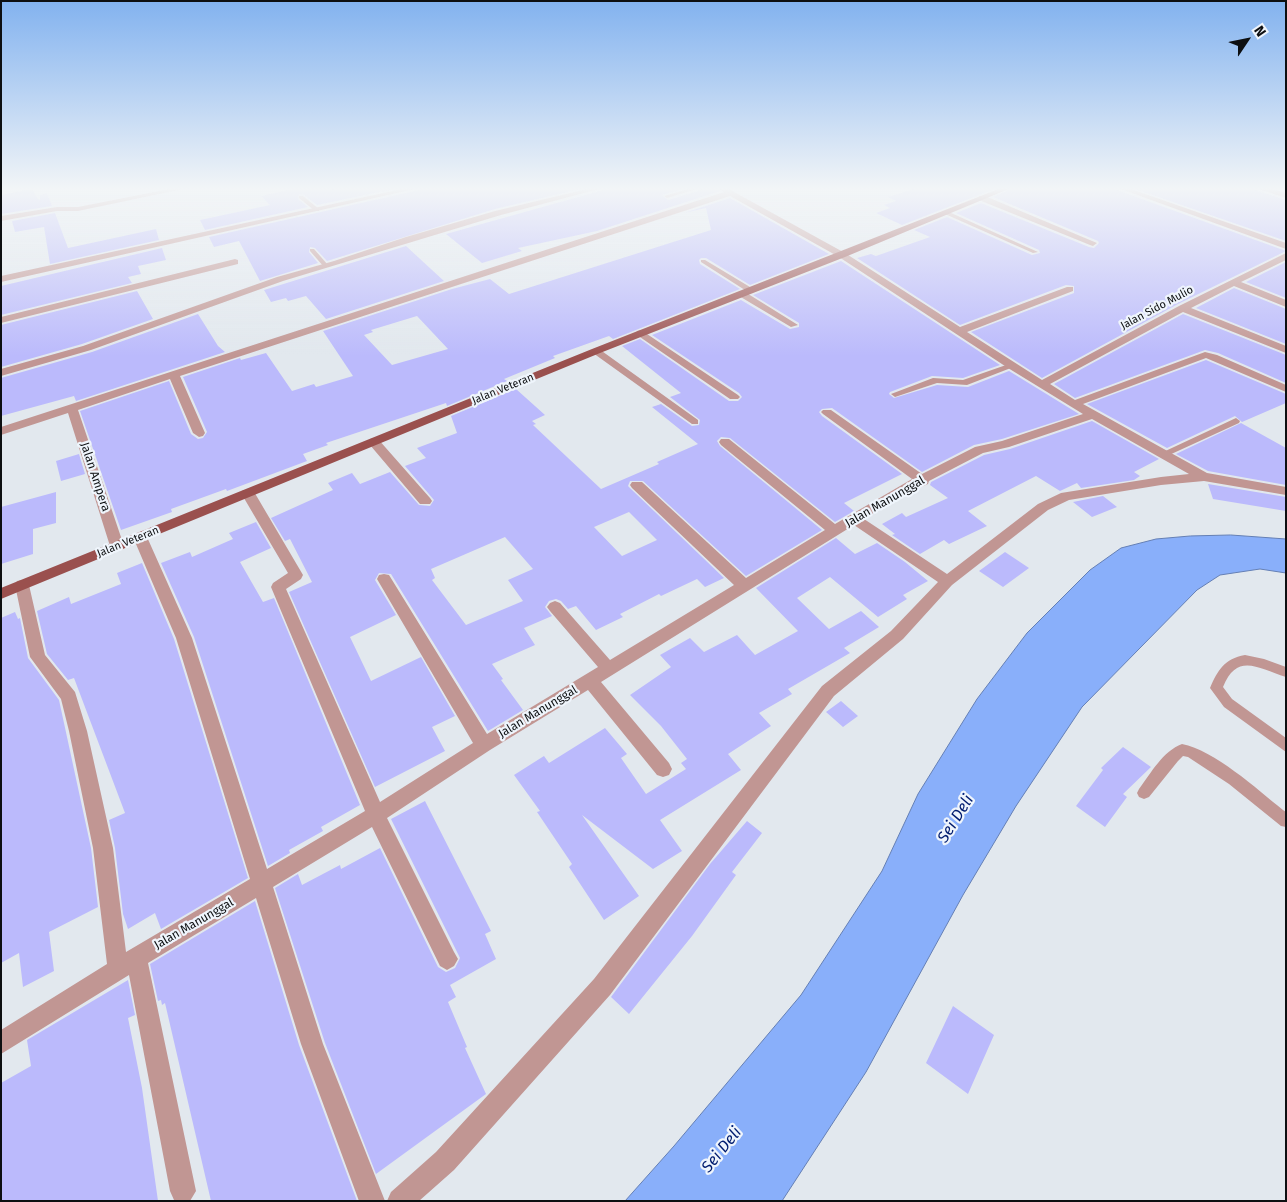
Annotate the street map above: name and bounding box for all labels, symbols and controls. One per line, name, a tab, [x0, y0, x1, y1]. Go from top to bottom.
north arrow	[1222, 15, 1272, 65]
text: N	[1250, 23, 1269, 40]
street label: Jalan Sido Mulio	[1118, 283, 1196, 333]
street label: Jalan Veteran	[470, 371, 536, 407]
street label: Jalan Ampera	[77, 441, 113, 513]
street label: Jalan Manunggal	[843, 473, 927, 531]
street label: Jalan Veteran	[95, 524, 161, 560]
street label: Jalan Manunggal	[496, 683, 580, 741]
water label: Sei Deli	[934, 791, 978, 847]
street label: Jalan Manunggal	[152, 895, 236, 953]
water label: Sei Deli	[698, 1123, 746, 1177]

